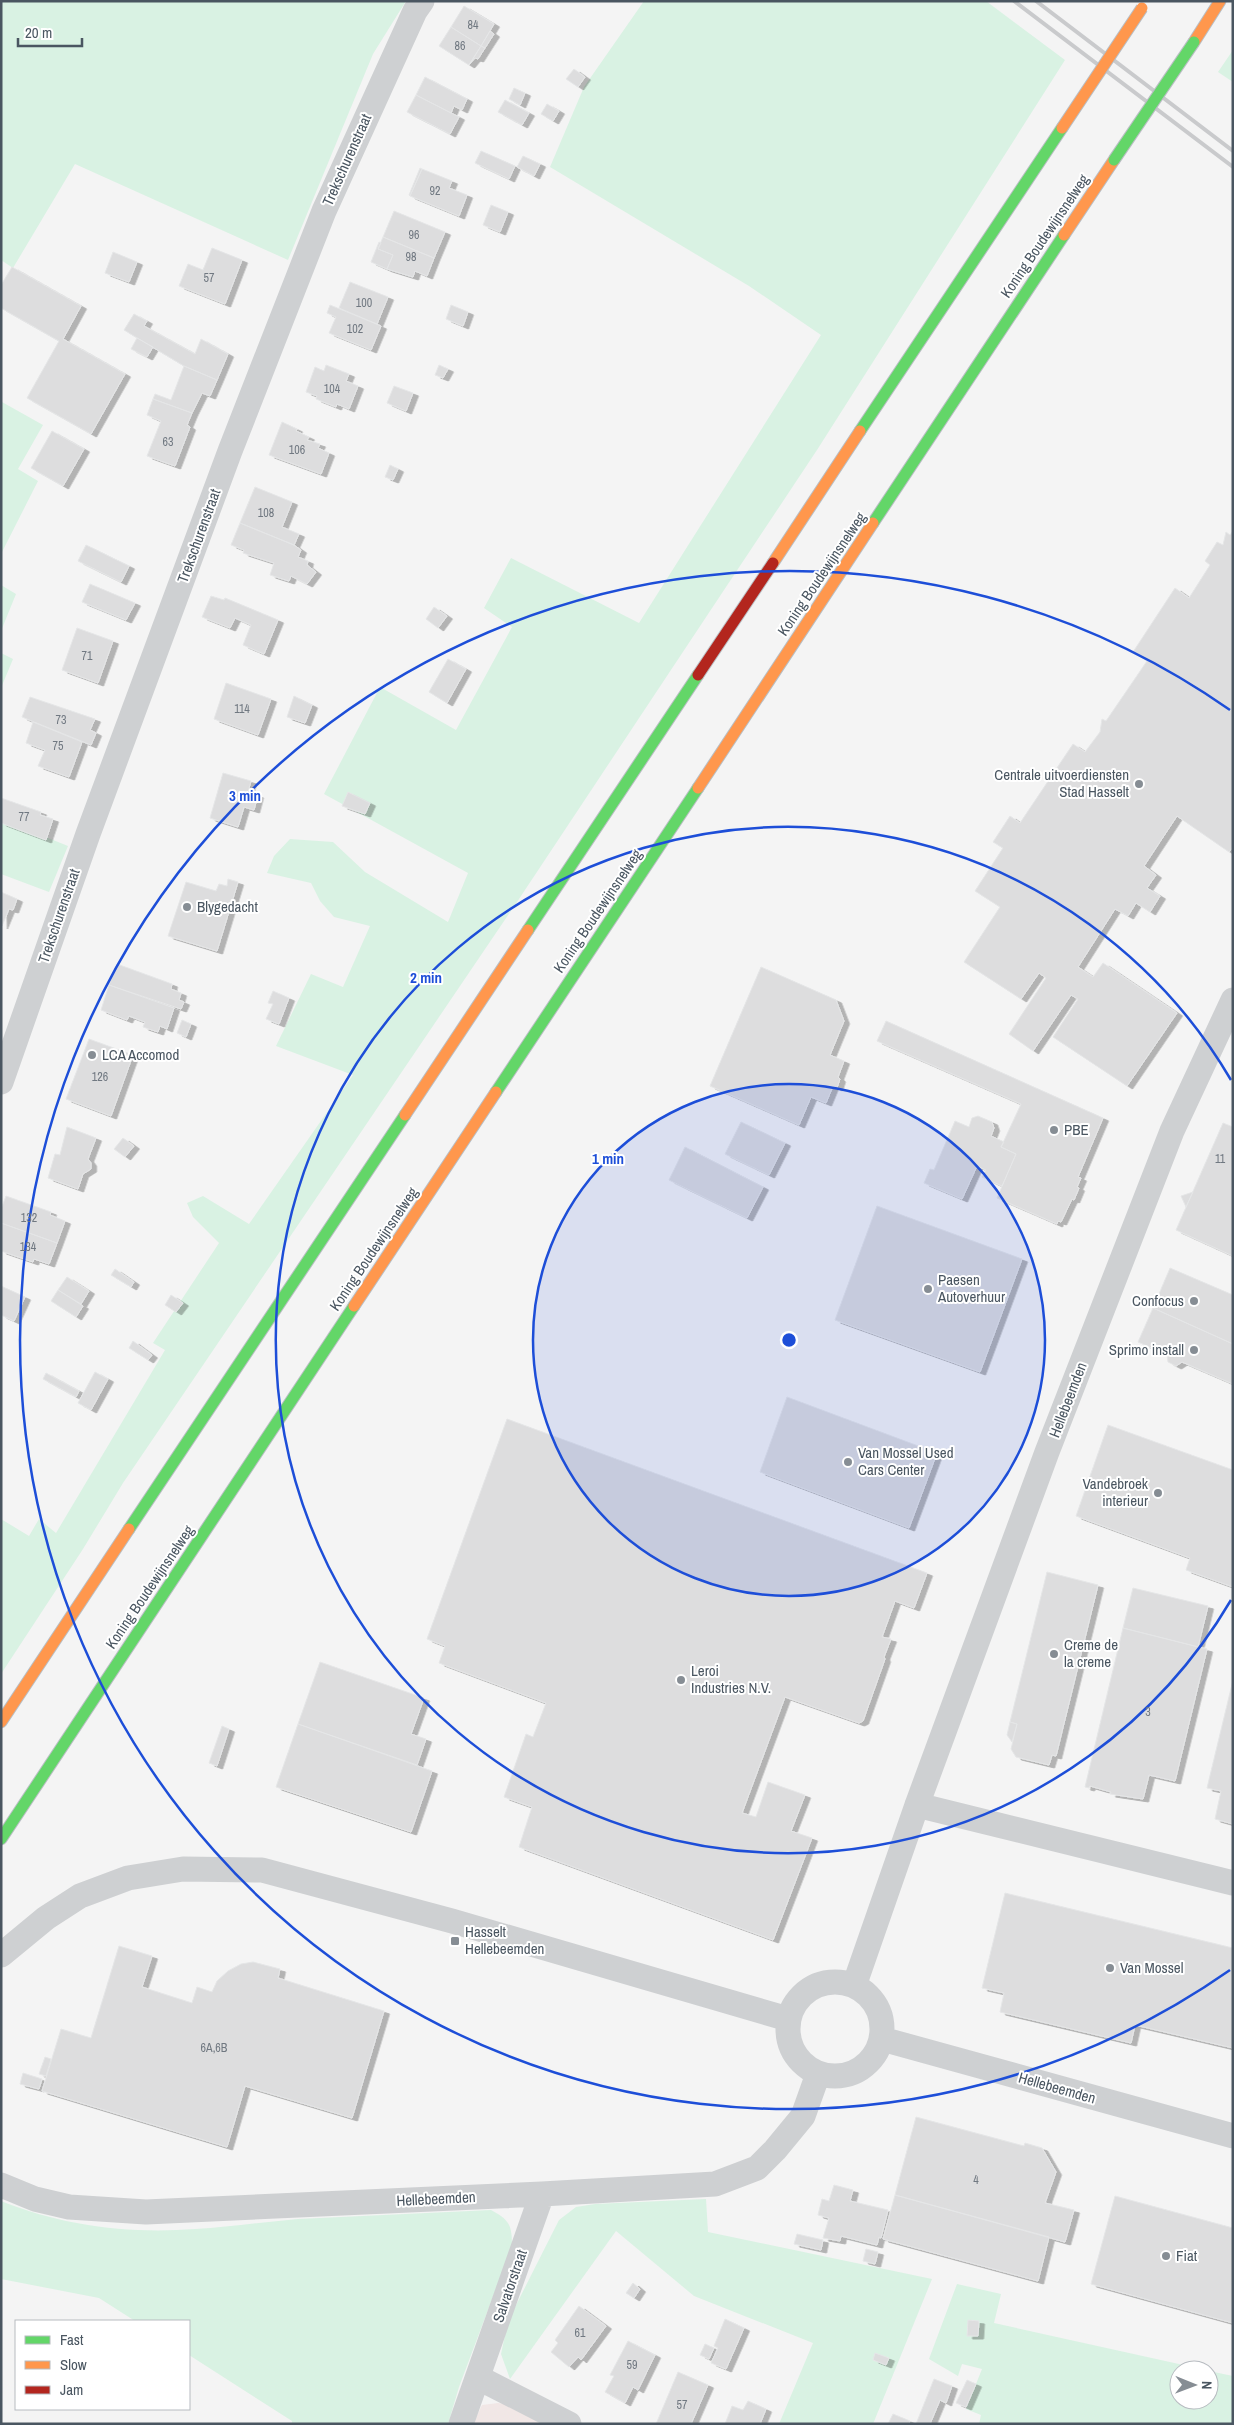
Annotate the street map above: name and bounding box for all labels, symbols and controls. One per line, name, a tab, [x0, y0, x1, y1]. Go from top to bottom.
scale bar	[18, 15, 81, 47]
house number: 84	[468, 17, 479, 33]
text: 20 m	[25, 22, 52, 43]
house number: 86	[455, 38, 465, 54]
street label: Trekschurenstraat	[317, 110, 376, 209]
street label: Koning Boudewijnsnelweg	[995, 170, 1094, 302]
house number: 92	[430, 183, 440, 199]
house number: 96	[409, 227, 419, 243]
house number: 98	[406, 249, 416, 265]
house number: 57	[204, 270, 215, 286]
house number: 100	[356, 295, 372, 311]
house number: 102	[347, 321, 363, 337]
house number: 104	[324, 381, 341, 397]
house number: 63	[163, 434, 173, 450]
house number: 106	[289, 442, 305, 458]
street label: Trekschurenstraat	[172, 485, 225, 586]
house number: 108	[258, 505, 274, 521]
street label: Koning Boudewijnsnelweg	[772, 508, 871, 640]
house number: 71	[82, 648, 93, 664]
house number: 114	[234, 701, 250, 717]
house number: 73	[56, 712, 66, 728]
house number: 75	[53, 738, 64, 754]
place label: Centrale uitvoerdiensten Stad Hasselt	[994, 764, 1130, 802]
marker: Centrale uitvoerdiensten Stad Hasselt	[1133, 778, 1145, 790]
text: 3 min	[229, 785, 261, 806]
house number: 77	[19, 809, 30, 825]
street label: Koning Boudewijnsnelweg	[548, 845, 647, 977]
street label: Trekschurenstraat	[33, 865, 85, 966]
place label: Blygedacht	[197, 896, 258, 917]
marker: Blygedacht	[181, 901, 193, 913]
text: 2 min	[410, 967, 442, 988]
place label: LCA Accomod	[102, 1044, 179, 1065]
marker: LCA Accomod	[86, 1049, 98, 1061]
house number: 126	[92, 1069, 108, 1085]
place label: PBE	[1064, 1119, 1089, 1140]
marker: PBE	[1048, 1124, 1060, 1136]
text: 1 min	[592, 1148, 624, 1169]
house number: 11	[1215, 1151, 1226, 1167]
street label: Koning Boudewijnsnelweg	[324, 1183, 423, 1315]
house number: 132	[21, 1210, 37, 1226]
house number: 134	[20, 1239, 37, 1255]
place label: Paesen Autoverhuur	[937, 1269, 1005, 1307]
marker: Paesen Autoverhuur	[922, 1283, 934, 1295]
place label: Confocus	[1132, 1290, 1184, 1311]
marker: Confocus	[1188, 1295, 1200, 1307]
centre of rings	[780, 1331, 798, 1349]
place label: Sprimo install	[1109, 1339, 1184, 1360]
marker: Sprimo install	[1188, 1344, 1200, 1356]
street label: Hellebeemden	[1044, 1359, 1092, 1441]
place label: Van Mossel Used Cars Center	[858, 1442, 954, 1480]
marker: Van Mossel Used Cars Center	[842, 1456, 854, 1468]
place label: Vandebroek interieur	[1083, 1473, 1149, 1511]
marker: Vandebroek interieur	[1152, 1487, 1164, 1499]
street label: Koning Boudewijnsnelweg	[100, 1521, 199, 1653]
place label: Creme de la creme	[1064, 1634, 1118, 1672]
marker: Creme de la creme	[1048, 1648, 1060, 1660]
place label: Leroi Industries N.V.	[691, 1660, 771, 1698]
marker: Leroi Industries N.V.	[675, 1674, 687, 1686]
house number: 3	[1145, 1704, 1151, 1720]
place label: Hasselt Hellebeemden	[465, 1921, 544, 1959]
marker: Hasselt Hellebeemden	[449, 1935, 461, 1947]
place label: Van Mossel	[1120, 1957, 1183, 1978]
marker: Van Mossel	[1104, 1962, 1116, 1974]
house number: 6A,6B	[201, 2040, 228, 2056]
street label: Hellebeemden	[1016, 2066, 1098, 2109]
house number: 4	[973, 2172, 979, 2188]
street label: Hellebeemden	[396, 2186, 476, 2211]
place label: Fiat	[1176, 2245, 1198, 2266]
street label: Salvatorstraat	[487, 2246, 532, 2325]
marker: Fiat	[1160, 2250, 1172, 2262]
legend	[15, 2320, 190, 2410]
house number: 61	[575, 2325, 586, 2341]
text: Fast	[60, 2329, 84, 2350]
text: Slow	[60, 2354, 87, 2375]
house number: 59	[627, 2357, 637, 2373]
north arrow	[1169, 2360, 1219, 2410]
text: Jam	[60, 2379, 83, 2400]
text: N	[1198, 2381, 1216, 2390]
house number: 57	[677, 2397, 688, 2413]

